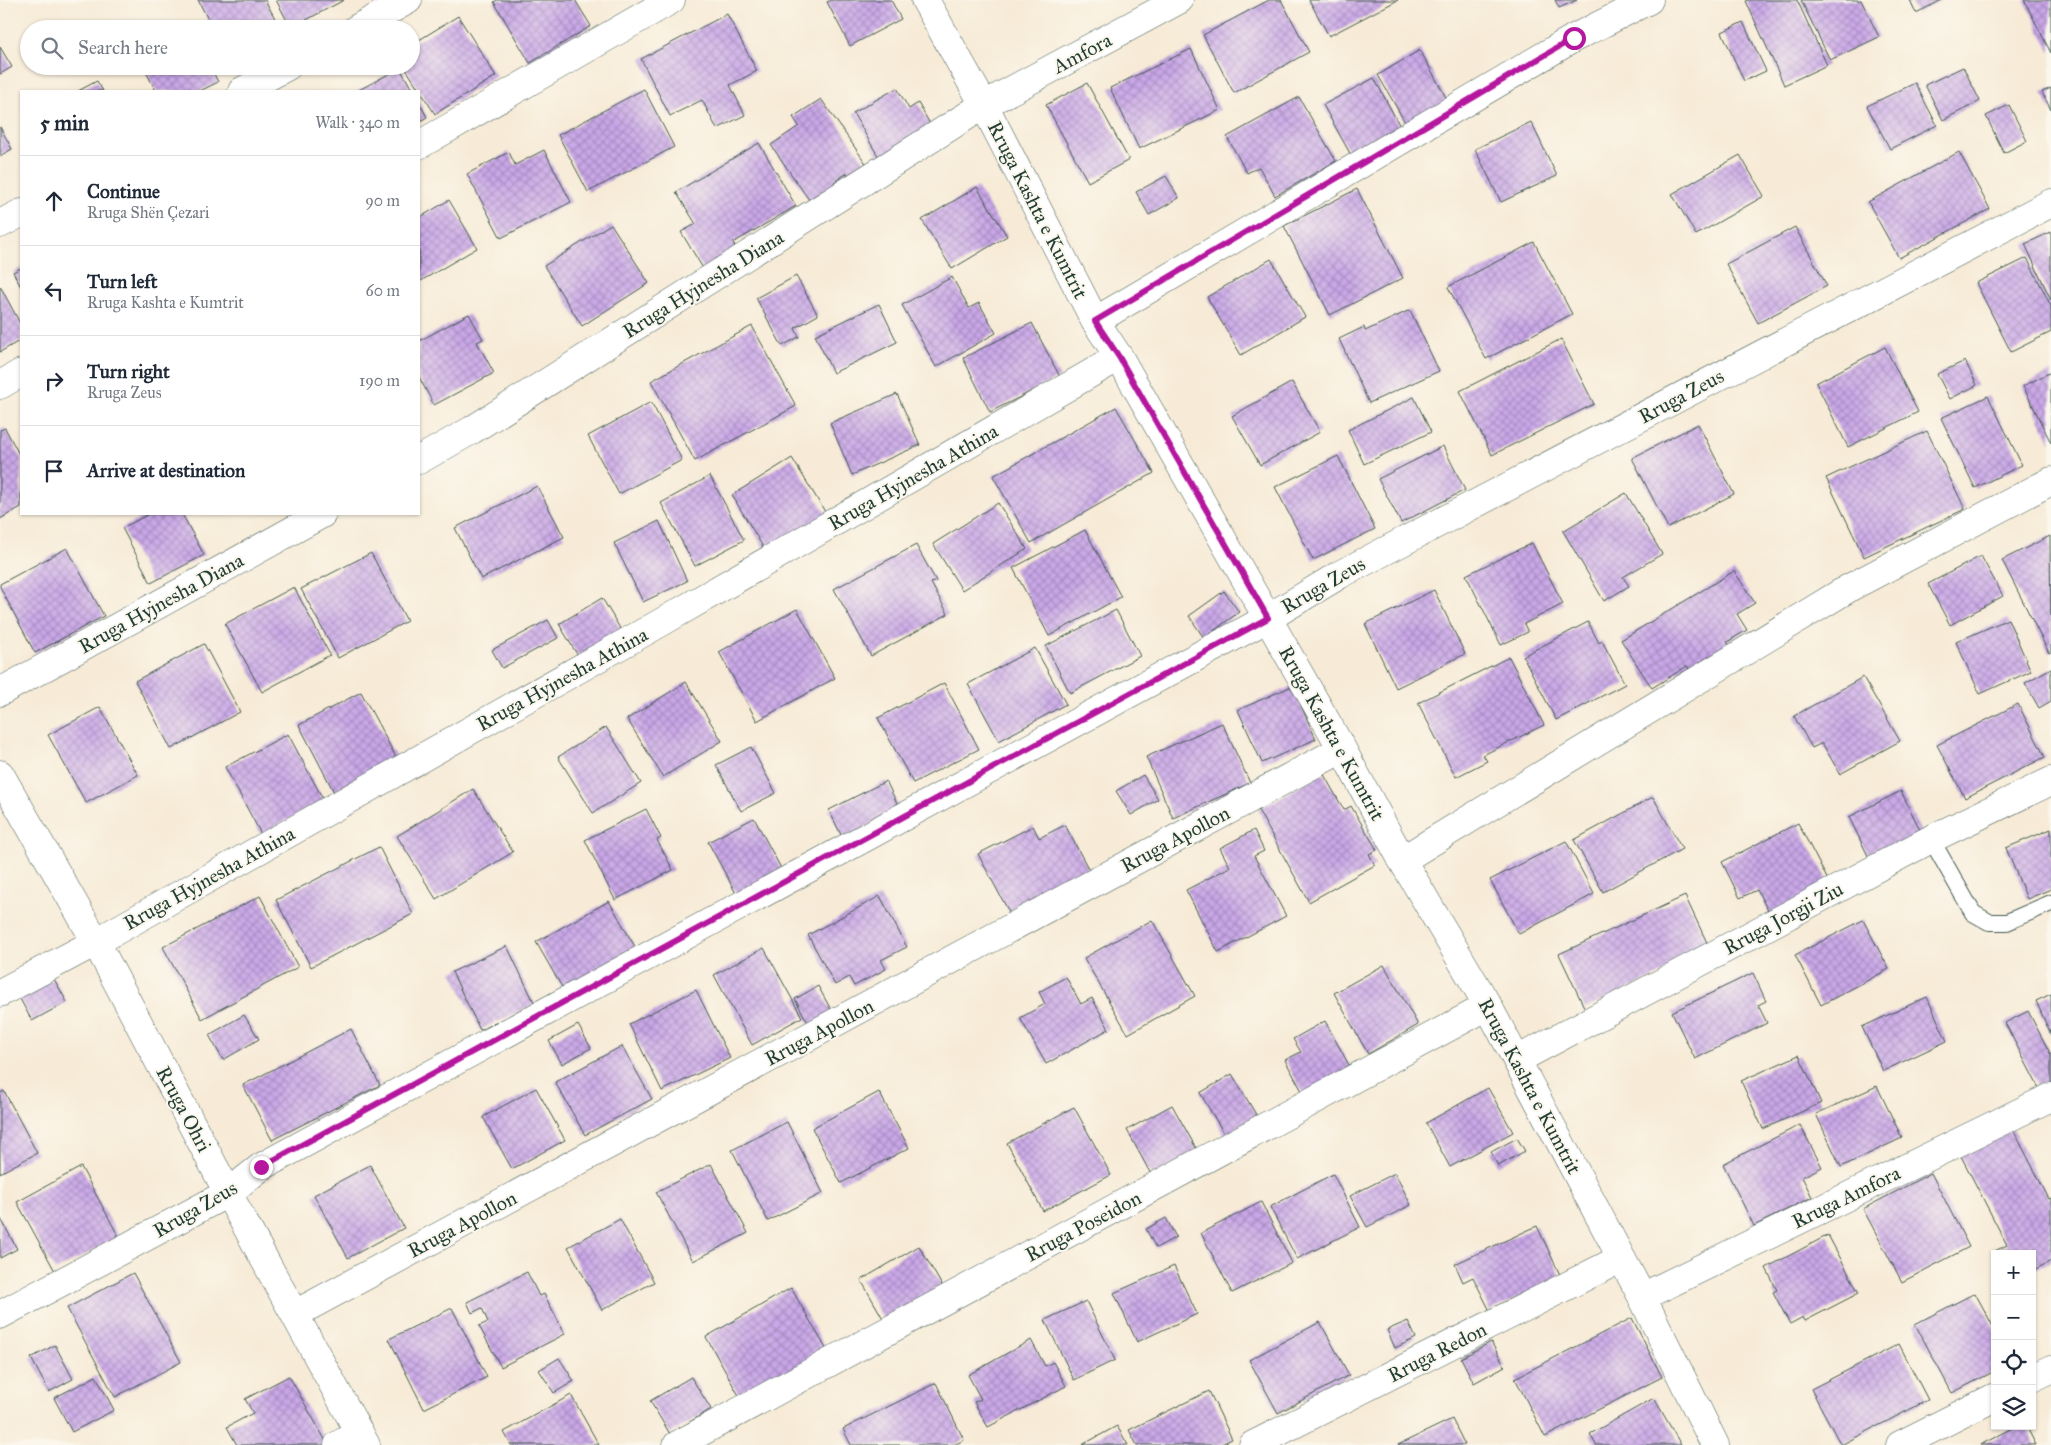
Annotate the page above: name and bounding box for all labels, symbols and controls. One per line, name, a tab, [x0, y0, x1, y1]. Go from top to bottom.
search box	[20, 20, 420, 75]
street label: Amfora	[1048, 27, 1116, 79]
route start	[1563, 27, 1586, 50]
icon: search	[38, 34, 66, 62]
text: Search here	[78, 36, 168, 59]
text: 5 min	[40, 110, 89, 136]
text: Walk · 340 m	[315, 113, 400, 132]
street label: Rruga Kashta e Kumtrit	[982, 117, 1093, 303]
text: Continue	[87, 180, 160, 203]
icon: ahead	[40, 187, 68, 215]
text: 90 m	[365, 191, 400, 210]
text: Rruga Shën Çezari	[87, 203, 209, 222]
street label: Rruga Hyjnesha Diana	[618, 225, 789, 344]
text: Turn left	[87, 270, 157, 293]
icon: left	[40, 277, 68, 305]
text: 60 m	[366, 281, 400, 300]
text: Rruga Kashta e Kumtrit	[87, 293, 244, 312]
text: Turn right	[87, 360, 170, 383]
street label: Rruga Zeus	[1634, 364, 1728, 429]
icon: right	[40, 367, 68, 395]
text: 190 m	[359, 371, 400, 390]
text: Rruga Zeus	[87, 383, 162, 402]
street label: Rruga Hyjnesha Athina	[824, 418, 1003, 536]
icon: arrive	[40, 457, 68, 485]
text: Arrive at destination	[87, 459, 245, 482]
street label: Rruga Hyjnesha Diana	[74, 547, 249, 659]
street label: Rruga Zeus	[1277, 551, 1370, 620]
street label: Rruga Hyjnesha Athina	[472, 622, 653, 737]
street label: Rruga Kashta e Kumtrit	[1273, 641, 1390, 825]
street label: Rruga Apollon	[1116, 800, 1234, 879]
street label: Rruga Hyjnesha Athina	[119, 821, 300, 936]
street label: Rruga Jorgji Ziu	[1719, 876, 1848, 961]
street label: Rruga Apollon	[760, 993, 878, 1072]
street label: Rruga Kashta e Kumtrit	[1472, 994, 1587, 1179]
street label: Rruga Ohri	[151, 1062, 217, 1157]
route end	[250, 1156, 273, 1179]
street label: Rruga Amfora	[1788, 1160, 1905, 1234]
street label: Rruga Zeus	[149, 1175, 242, 1244]
street label: Rruga Apollon	[403, 1185, 521, 1264]
street label: Rruga Poseidon	[1021, 1185, 1146, 1267]
map controls	[1991, 1250, 2036, 1430]
button: +	[1991, 1250, 2036, 1295]
button: −	[1991, 1295, 2036, 1340]
street label: Rruga Redon	[1384, 1317, 1491, 1388]
button: locate	[1991, 1340, 2036, 1385]
button: layers	[1991, 1385, 2036, 1430]

